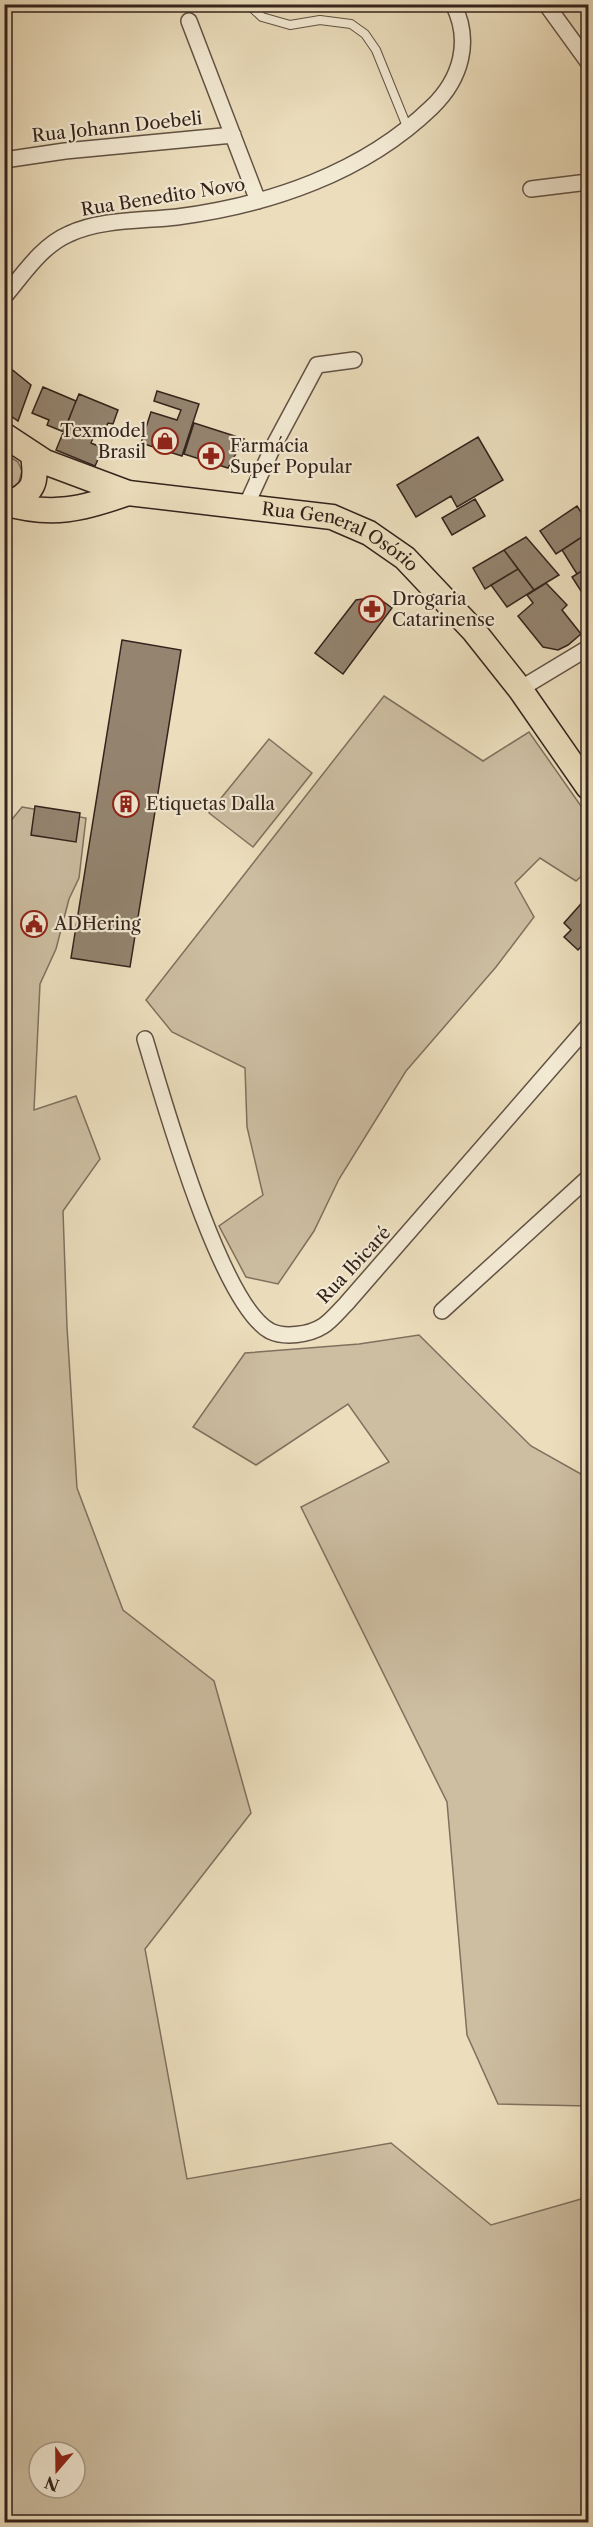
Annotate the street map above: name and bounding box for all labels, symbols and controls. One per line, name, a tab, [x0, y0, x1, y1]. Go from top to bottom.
street label: Rua Johann Doebeli	[31, 107, 204, 147]
street label: Rua Benedito Novo	[79, 173, 247, 221]
place label: Texmodel Brasil	[60, 420, 146, 463]
shop icon: Texmodel Brasil	[150, 426, 180, 456]
place label: Farmácia Super Popular	[230, 435, 353, 478]
pharmacy icon: Farmácia Super Popular	[196, 441, 226, 471]
street label: Rua General Osório	[260, 498, 423, 576]
place label: Drogaria Catarinense	[392, 588, 495, 631]
pharmacy icon: Drogaria Catarinense	[357, 594, 387, 624]
building icon: Etiquetas Dalla	[111, 789, 141, 819]
place label: Etiquetas Dalla	[146, 793, 276, 815]
public building icon: ADHering	[19, 909, 49, 939]
place label: ADHering	[53, 913, 141, 935]
street label: Rua Ibicaré	[313, 1222, 395, 1308]
north arrow	[27, 2440, 87, 2500]
text: N	[42, 2472, 62, 2496]

